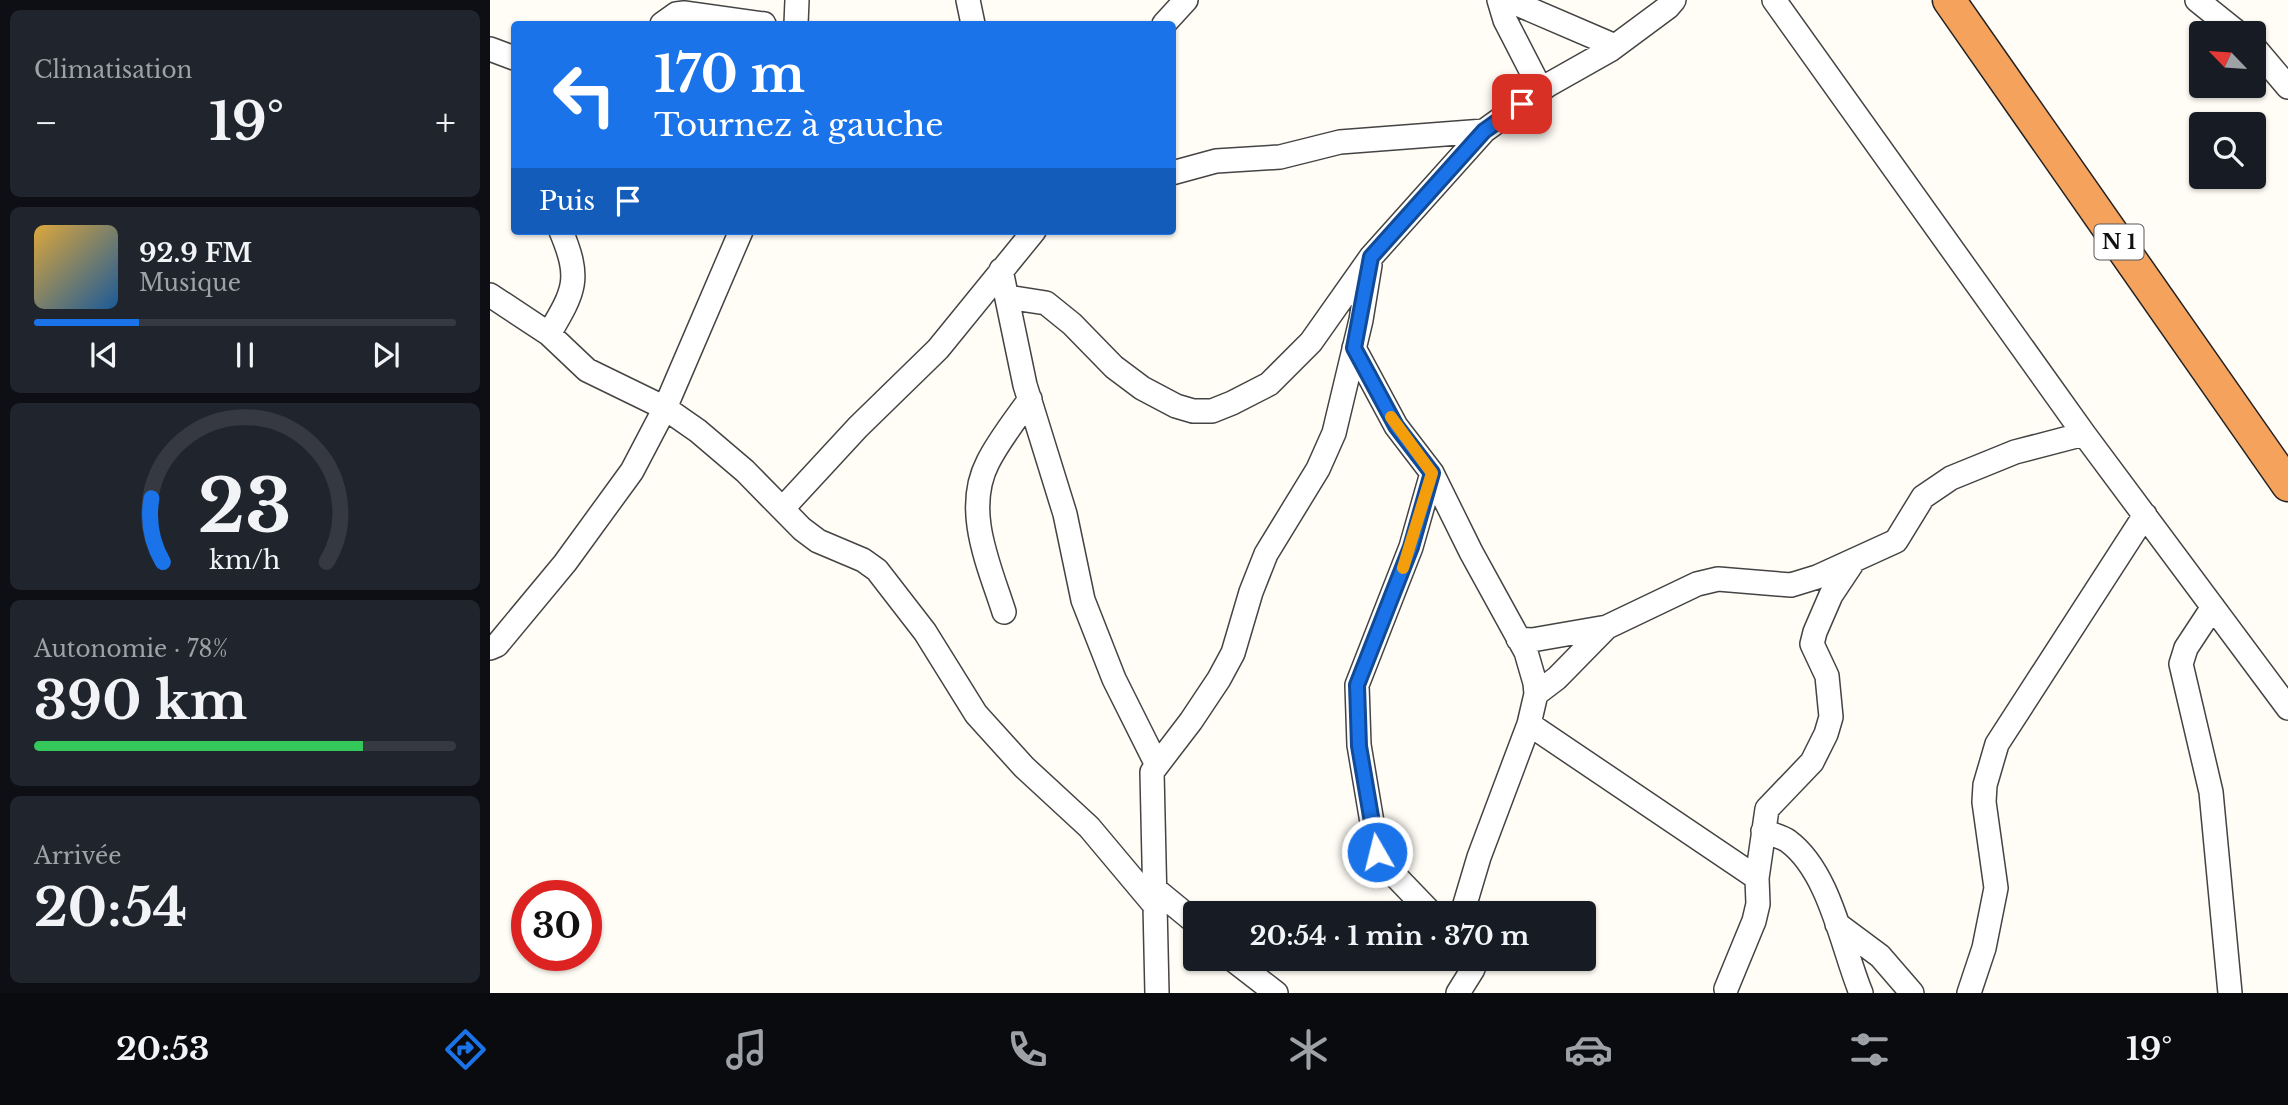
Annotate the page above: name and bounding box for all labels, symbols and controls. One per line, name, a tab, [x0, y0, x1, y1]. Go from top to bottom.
north arrow	[2189, 21, 2266, 98]
map controls	[2189, 21, 2266, 189]
text: 170 m	[654, 44, 805, 105]
icon: left	[539, 49, 630, 140]
text: Climatisation	[34, 56, 192, 84]
pin	[1492, 74, 1552, 134]
icon: arrive	[1503, 85, 1541, 123]
text: 19°	[209, 90, 284, 154]
text: −	[34, 99, 58, 146]
text: +	[435, 99, 456, 146]
text: Tournez à gauche	[654, 105, 944, 145]
button: search	[2189, 112, 2266, 189]
icon: arrive	[609, 182, 647, 220]
text: Puis	[539, 185, 595, 217]
road number: N 1	[2094, 224, 2144, 260]
text: 92.9 FM	[139, 237, 252, 269]
text: Musique	[139, 269, 241, 297]
icon: previous	[85, 336, 123, 374]
icon: pause	[226, 336, 264, 374]
icon: next	[367, 336, 405, 374]
text: 23	[198, 462, 292, 553]
text: km/h	[210, 545, 280, 576]
text: Autonomie · 78%	[34, 635, 228, 663]
text: 390 km	[34, 669, 247, 733]
position arrow	[1340, 815, 1414, 889]
text: Arrivée	[34, 842, 121, 870]
text: 20:54	[34, 876, 187, 940]
speed limit sign: 30	[511, 880, 602, 971]
text: 20:54 · 1 min · 370 m	[1250, 920, 1529, 952]
icon: directions	[441, 1025, 490, 1074]
icon: music	[722, 1025, 771, 1074]
icon: phone	[1003, 1025, 1052, 1074]
icon: climate	[1284, 1025, 1333, 1074]
icon: car	[1564, 1025, 1613, 1074]
icon: filters	[1845, 1025, 1894, 1074]
text: 20:53	[116, 1029, 209, 1069]
text: 19°	[2126, 1029, 2172, 1069]

